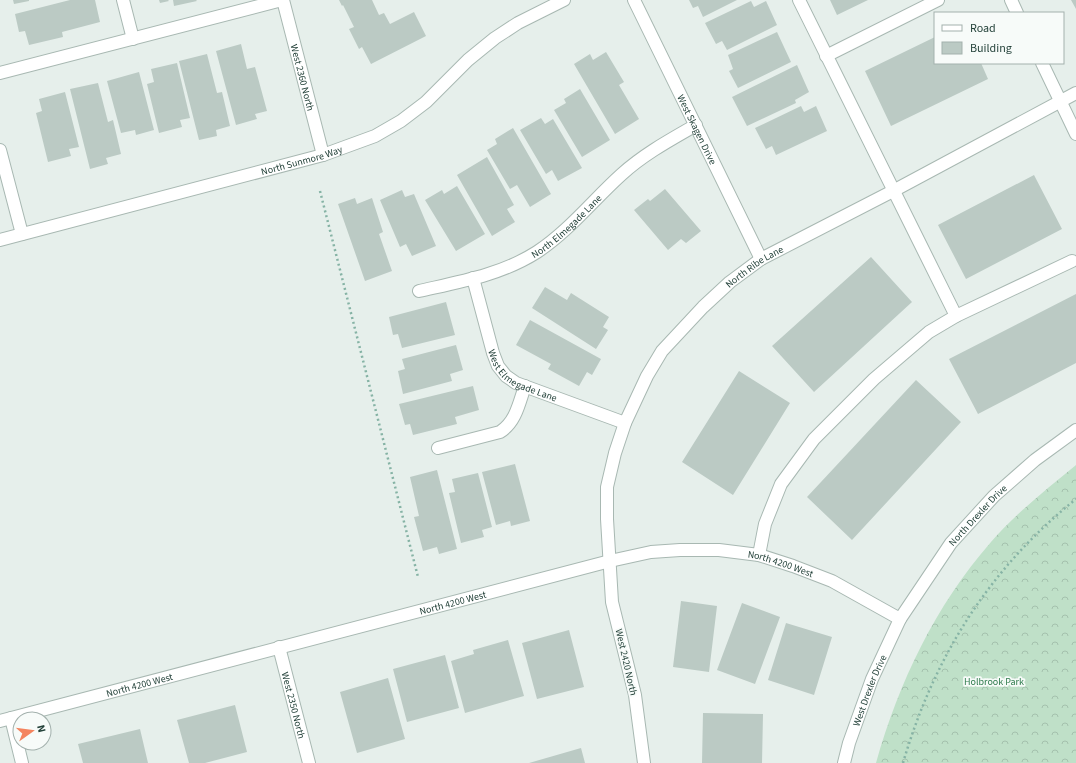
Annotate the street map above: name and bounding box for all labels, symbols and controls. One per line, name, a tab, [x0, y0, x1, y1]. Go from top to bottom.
legend	[934, 12, 1064, 64]
text: Road	[970, 20, 996, 37]
text: Building	[970, 40, 1012, 57]
street label: West 2360 North	[287, 43, 317, 113]
street label: West Skagen Drive	[673, 92, 720, 167]
street label: North Sunmore Way	[260, 142, 345, 179]
street label: North Elmegade Lane	[529, 192, 605, 262]
street label: North Ribe Lane	[722, 243, 786, 291]
street label: West Elmegade Lane	[484, 347, 559, 406]
street label: North Drexler Drive	[946, 482, 1010, 549]
street label: North 4200 West	[747, 548, 816, 581]
street label: North 4200 West	[418, 588, 488, 619]
street label: West 2420 North	[612, 627, 641, 697]
street label: West Drexler Drive	[850, 653, 890, 728]
street label: North 4200 West	[105, 670, 175, 701]
street label: West 2350 North	[278, 670, 308, 740]
park label: Holbrook Park	[964, 675, 1024, 689]
north arrow	[12, 711, 52, 751]
text: N	[33, 723, 49, 734]

